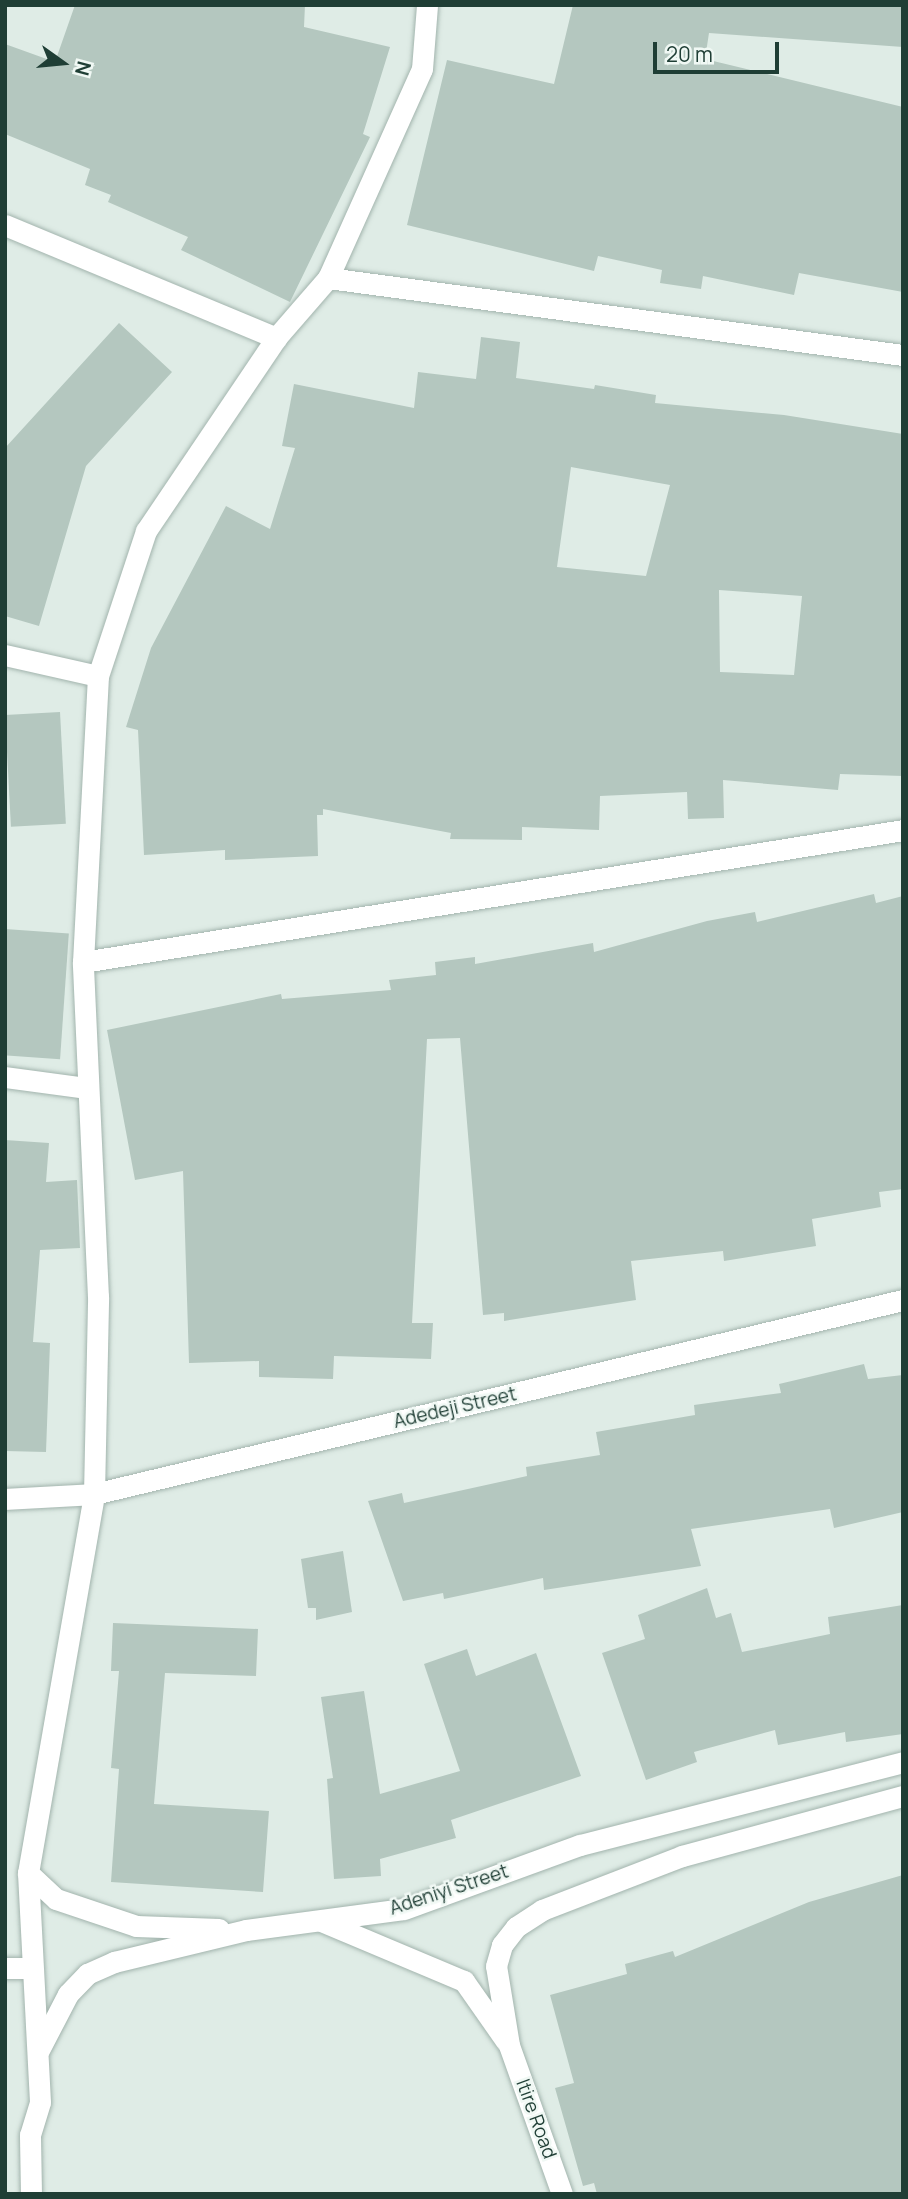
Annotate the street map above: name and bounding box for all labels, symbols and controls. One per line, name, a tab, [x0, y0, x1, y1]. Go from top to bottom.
north arrow	[28, 28, 98, 98]
scale bar	[656, 28, 782, 72]
text: 20 m	[666, 40, 713, 68]
text: N	[69, 58, 98, 78]
street label: Adedeji Street	[391, 1383, 519, 1433]
street label: Adeniyi Street	[387, 1860, 511, 1920]
street label: Itire Road	[511, 2076, 561, 2162]

